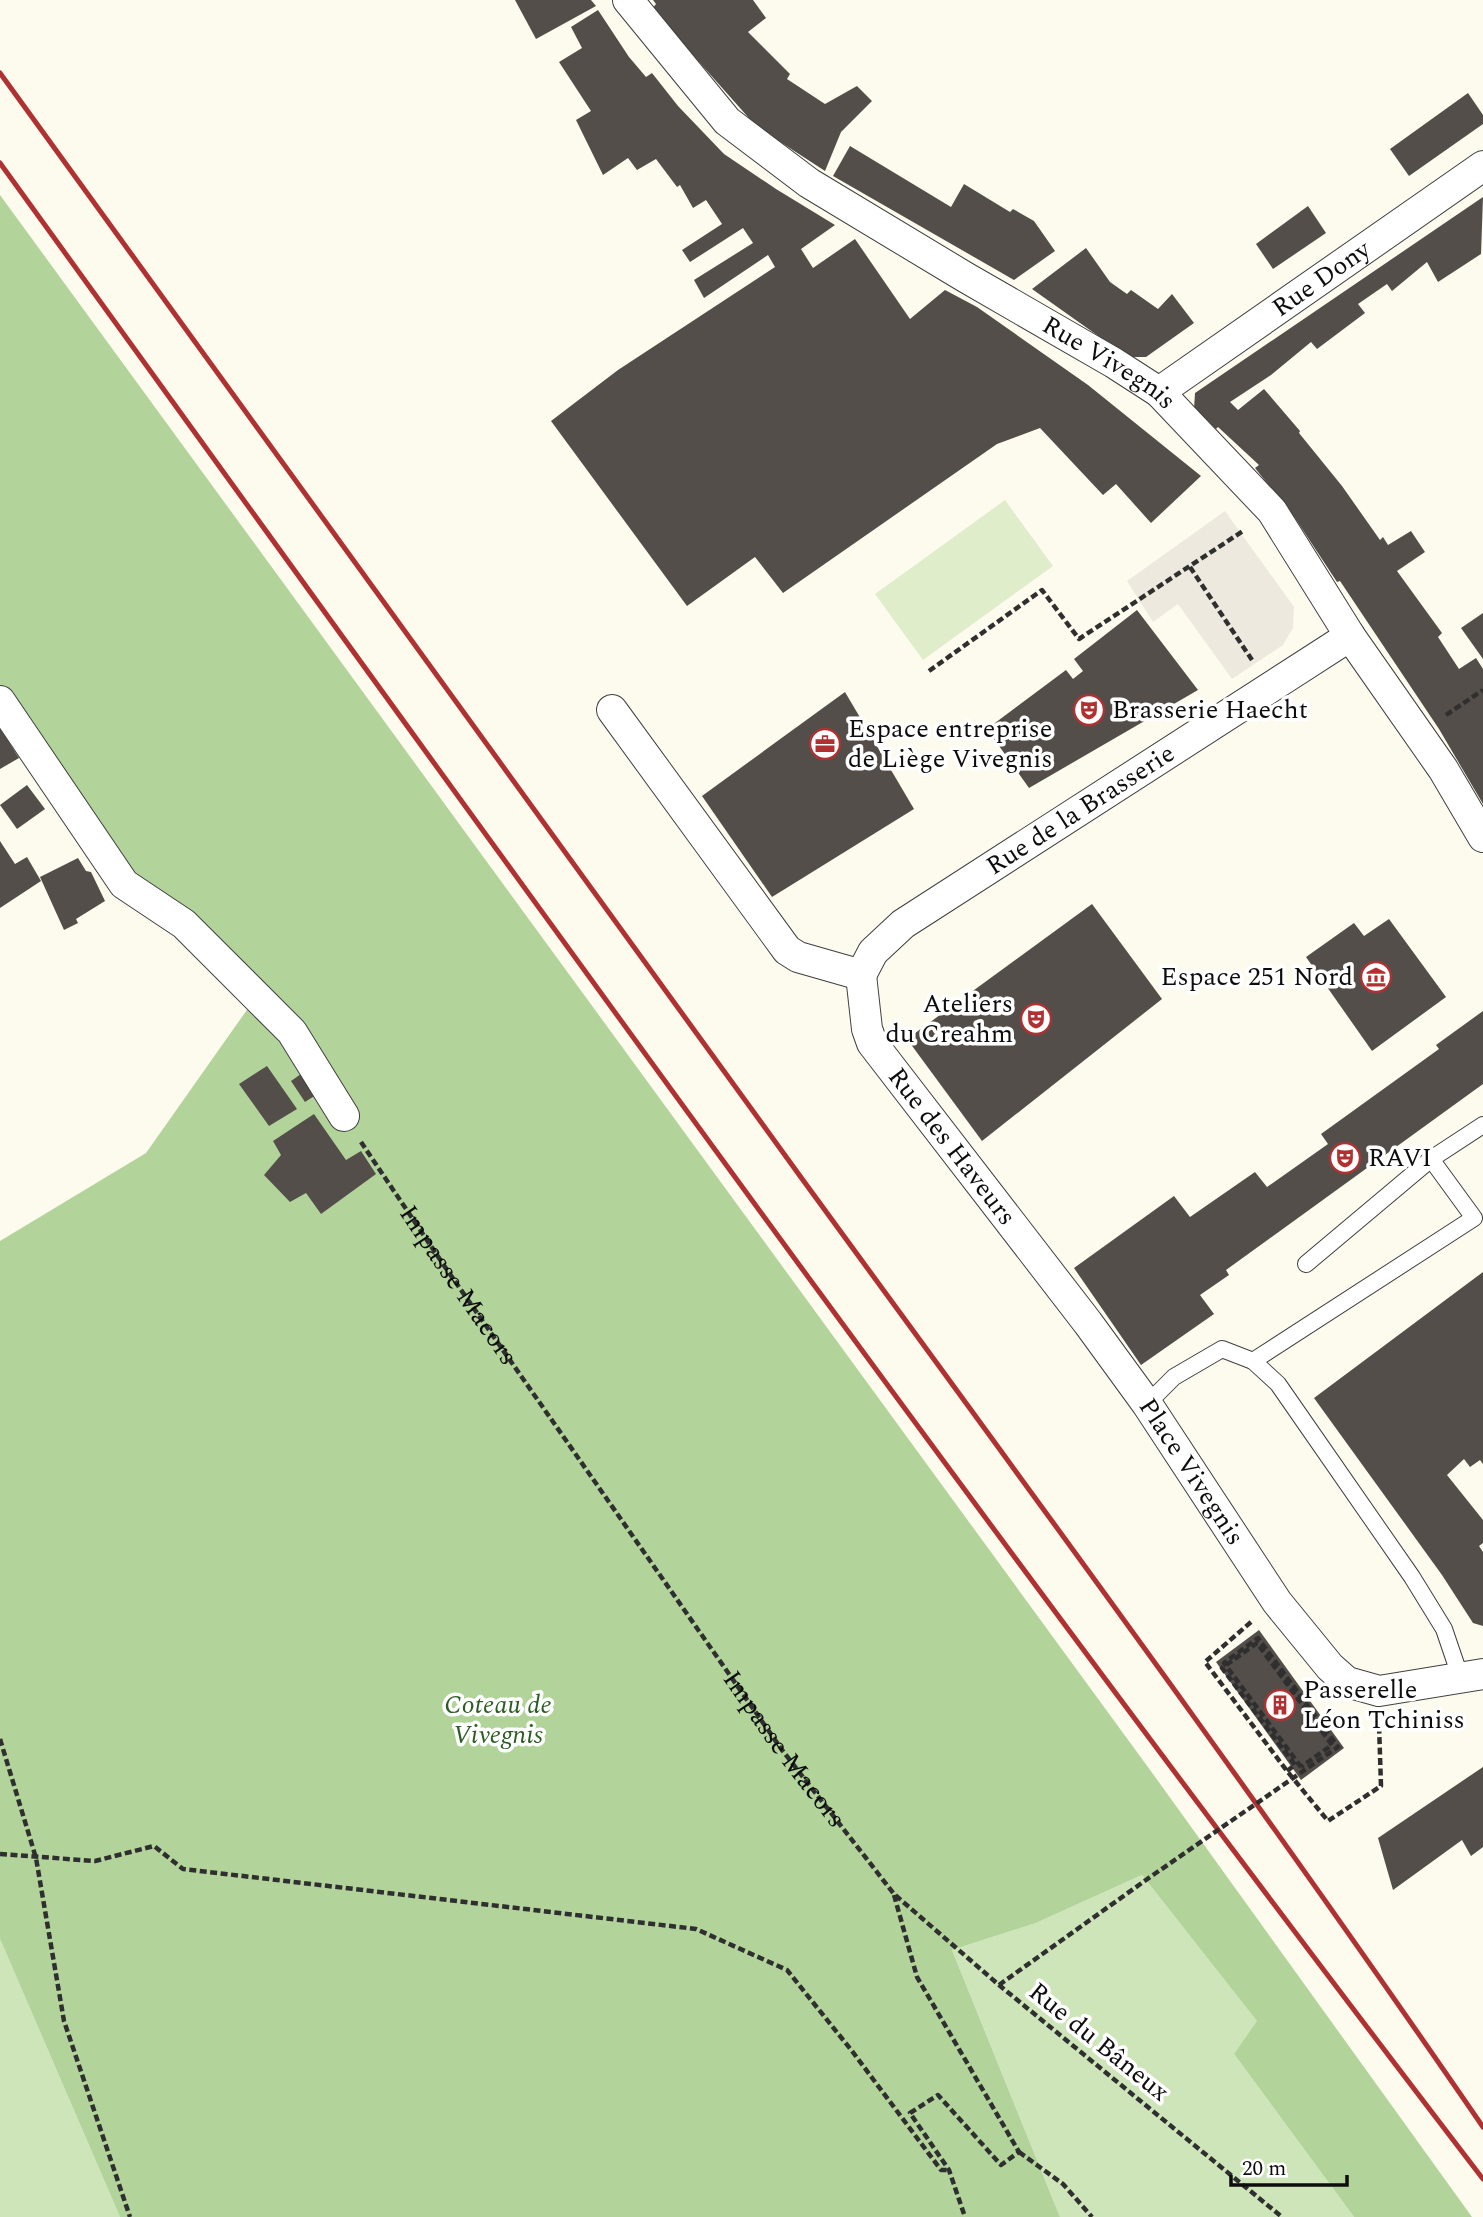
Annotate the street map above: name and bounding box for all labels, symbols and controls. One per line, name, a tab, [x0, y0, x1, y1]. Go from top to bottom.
street label: Rue Dony	[1264, 229, 1380, 327]
street label: Rue Vivegnis	[1035, 306, 1186, 419]
place label: Brasserie Haecht	[1112, 690, 1308, 730]
theatre icon: Brasserie Haecht	[1072, 693, 1106, 727]
place label: Espace entreprise de Liège Vivegnis	[848, 709, 1053, 779]
office icon: Espace entreprise de Liège Vivegnis	[808, 727, 842, 761]
street label: Rue de la Brasserie	[978, 734, 1183, 885]
place label: Espace 251 Nord	[1161, 957, 1353, 997]
museum icon: Espace 251 Nord	[1359, 960, 1393, 994]
place label: Ateliers du Creahm	[885, 984, 1013, 1054]
theatre icon: Ateliers du Creahm	[1019, 1002, 1053, 1036]
street label: Rue des Haveurs	[878, 1059, 1026, 1234]
place label: RAVI	[1368, 1138, 1432, 1178]
theatre icon: RAVI	[1328, 1141, 1362, 1175]
street label: Impasse Macors	[389, 1197, 528, 1374]
street label: Place Vivegnis	[1128, 1390, 1255, 1553]
street label: Impasse Macors	[712, 1662, 856, 1837]
place label: Passerelle Léon Tchiniss	[1303, 1670, 1465, 1740]
park label: Coteau de Vivegnis	[444, 1685, 552, 1755]
building icon: Passerelle Léon Tchiniss	[1263, 1688, 1297, 1722]
street label: Rue du Bâneux	[1020, 1972, 1178, 2112]
scale bar	[1231, 2144, 1346, 2188]
text: 20 m	[1242, 2153, 1286, 2185]

